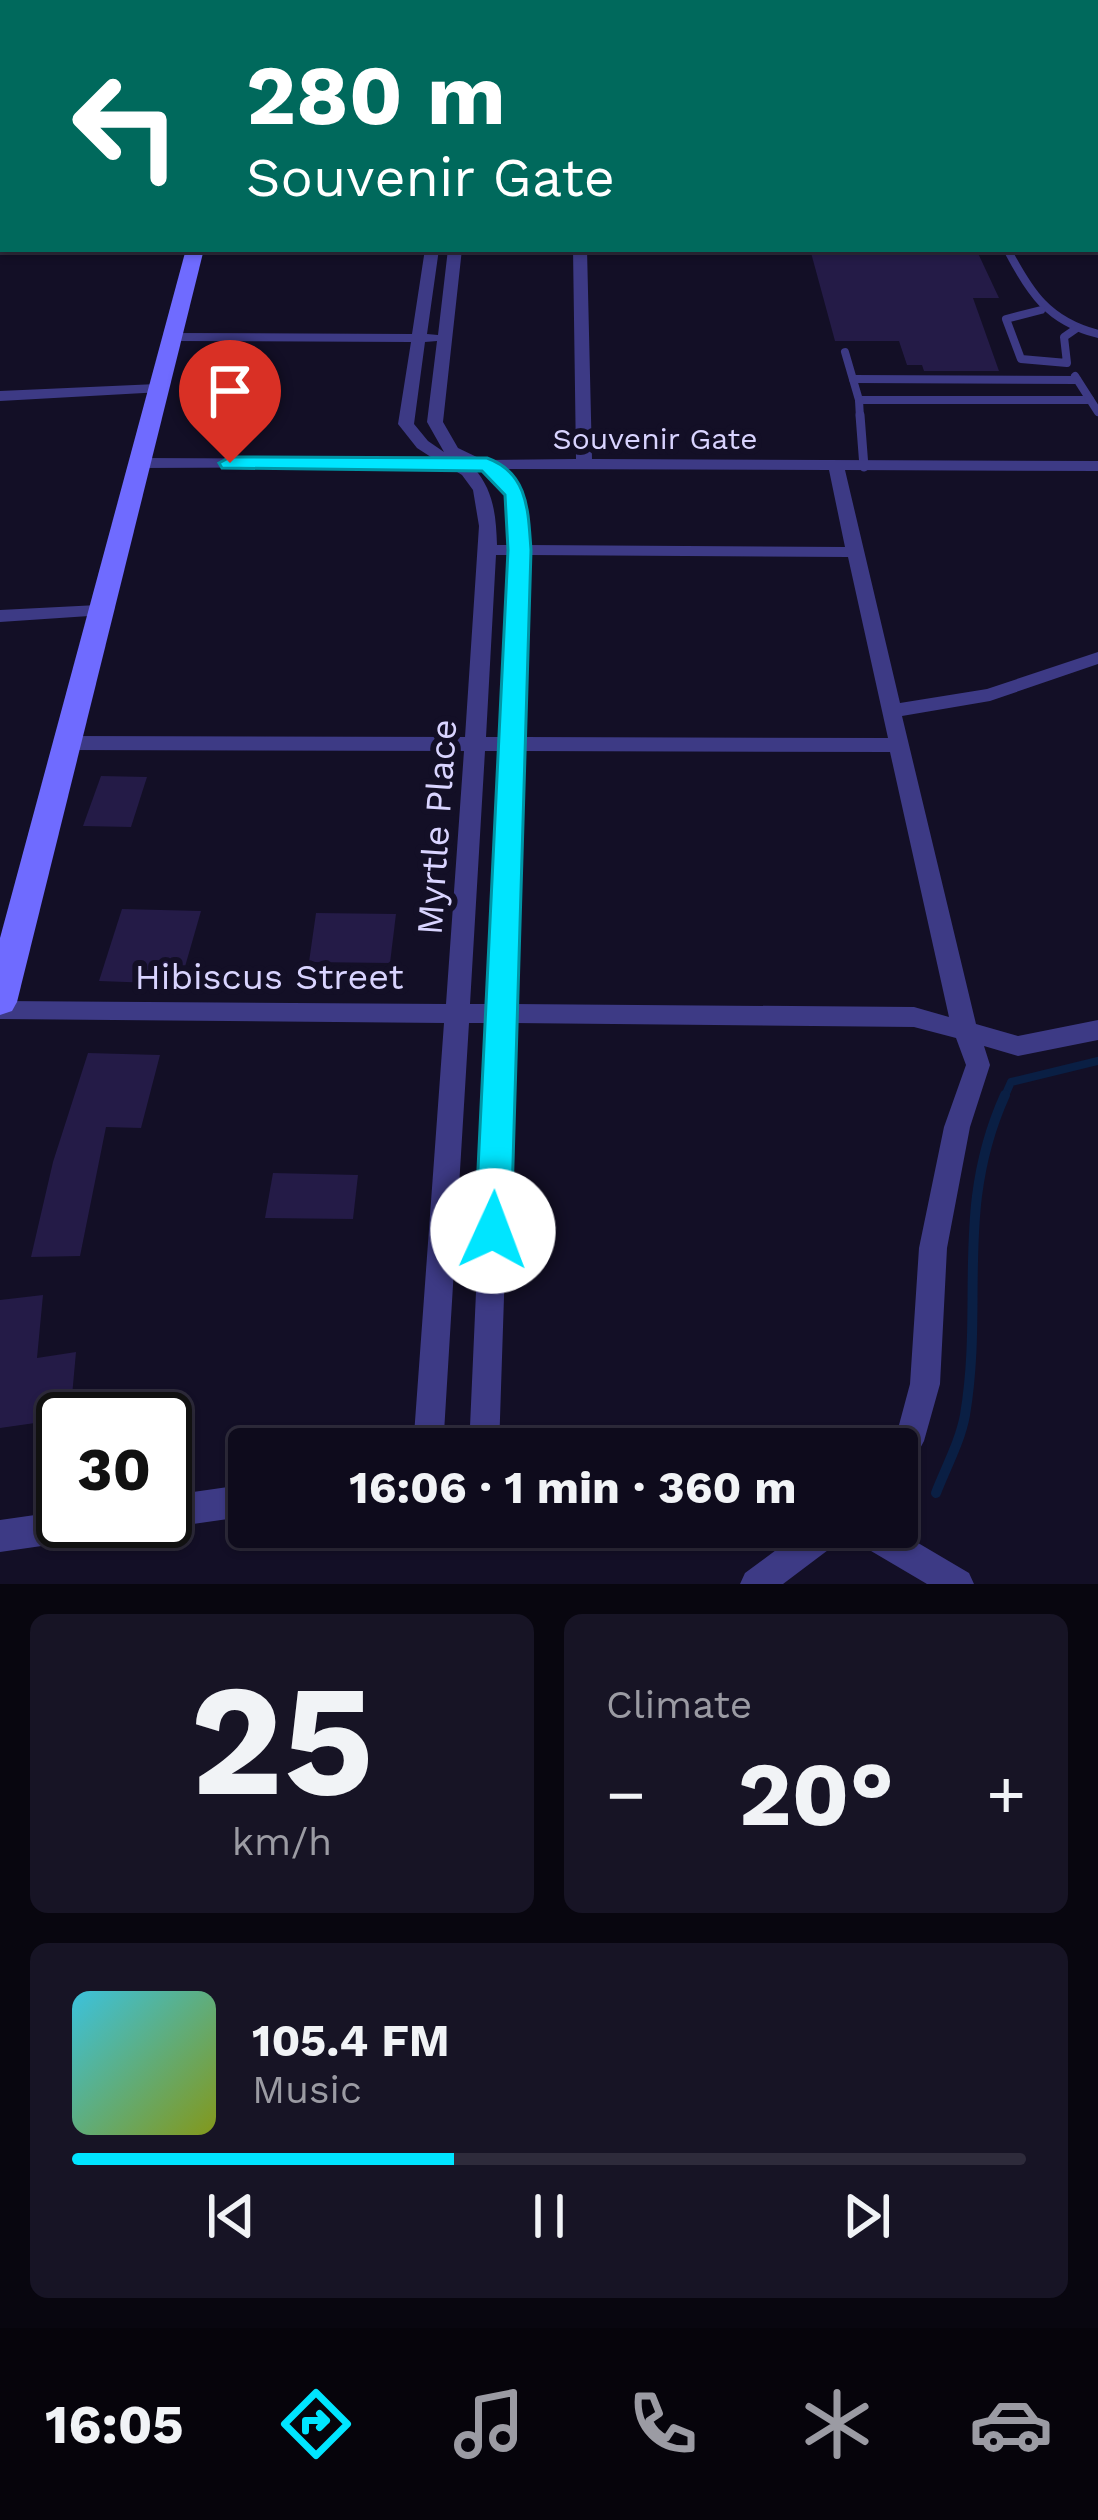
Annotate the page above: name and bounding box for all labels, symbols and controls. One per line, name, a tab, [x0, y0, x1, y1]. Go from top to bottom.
text: 280 m	[246, 46, 506, 144]
icon: left	[48, 48, 204, 204]
text: Souvenir Gate	[246, 146, 615, 209]
pin	[179, 340, 281, 463]
icon: arrive	[197, 358, 263, 424]
street label: Souvenir Gate	[553, 421, 757, 456]
street label: Myrtle Place	[409, 718, 465, 936]
street label: Hibiscus Street	[134, 956, 404, 998]
position arrow	[430, 1168, 556, 1294]
speed limit sign: 30	[36, 1392, 192, 1548]
text: 16:06 · 1 min · 360 m	[349, 1461, 797, 1514]
text: 25	[190, 1649, 374, 1832]
text: Climate	[606, 1682, 752, 1727]
text: 20°	[738, 1741, 894, 1847]
text: −	[606, 1756, 646, 1833]
text: +	[986, 1756, 1026, 1833]
text: km/h	[232, 1819, 332, 1864]
text: 105.4 FM	[252, 2014, 450, 2067]
text: Music	[252, 2067, 362, 2112]
icon: previous	[198, 2183, 264, 2249]
icon: pause	[516, 2183, 582, 2249]
icon: next	[834, 2183, 900, 2249]
icon: directions	[274, 2382, 358, 2466]
icon: music	[447, 2382, 531, 2466]
icon: phone	[621, 2382, 705, 2466]
icon: climate	[795, 2382, 879, 2466]
icon: car	[969, 2382, 1053, 2466]
text: 16:05	[45, 2393, 184, 2456]

